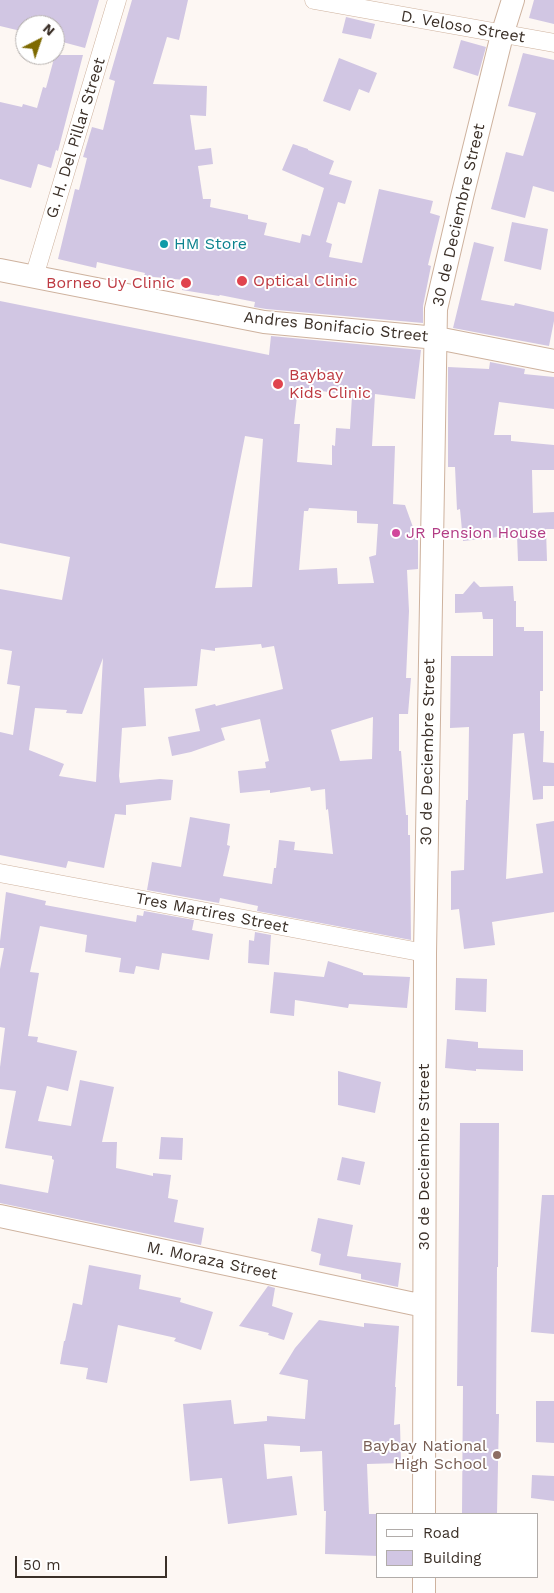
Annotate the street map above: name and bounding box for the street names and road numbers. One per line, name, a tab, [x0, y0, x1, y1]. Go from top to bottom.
street label: D. Veloso Street	[399, 7, 527, 47]
street label: G. H. Del Pillar Street	[42, 55, 110, 221]
street label: 30 de Deciembre Street	[429, 122, 489, 308]
street label: Andres Bonifacio Street	[243, 308, 429, 346]
street label: 30 de Deciembre Street	[417, 658, 439, 846]
street label: Tres Martires Street	[134, 889, 290, 937]
street label: 30 de Deciembre Street	[414, 1063, 434, 1251]
street label: M. Moraza Street	[145, 1238, 279, 1284]

